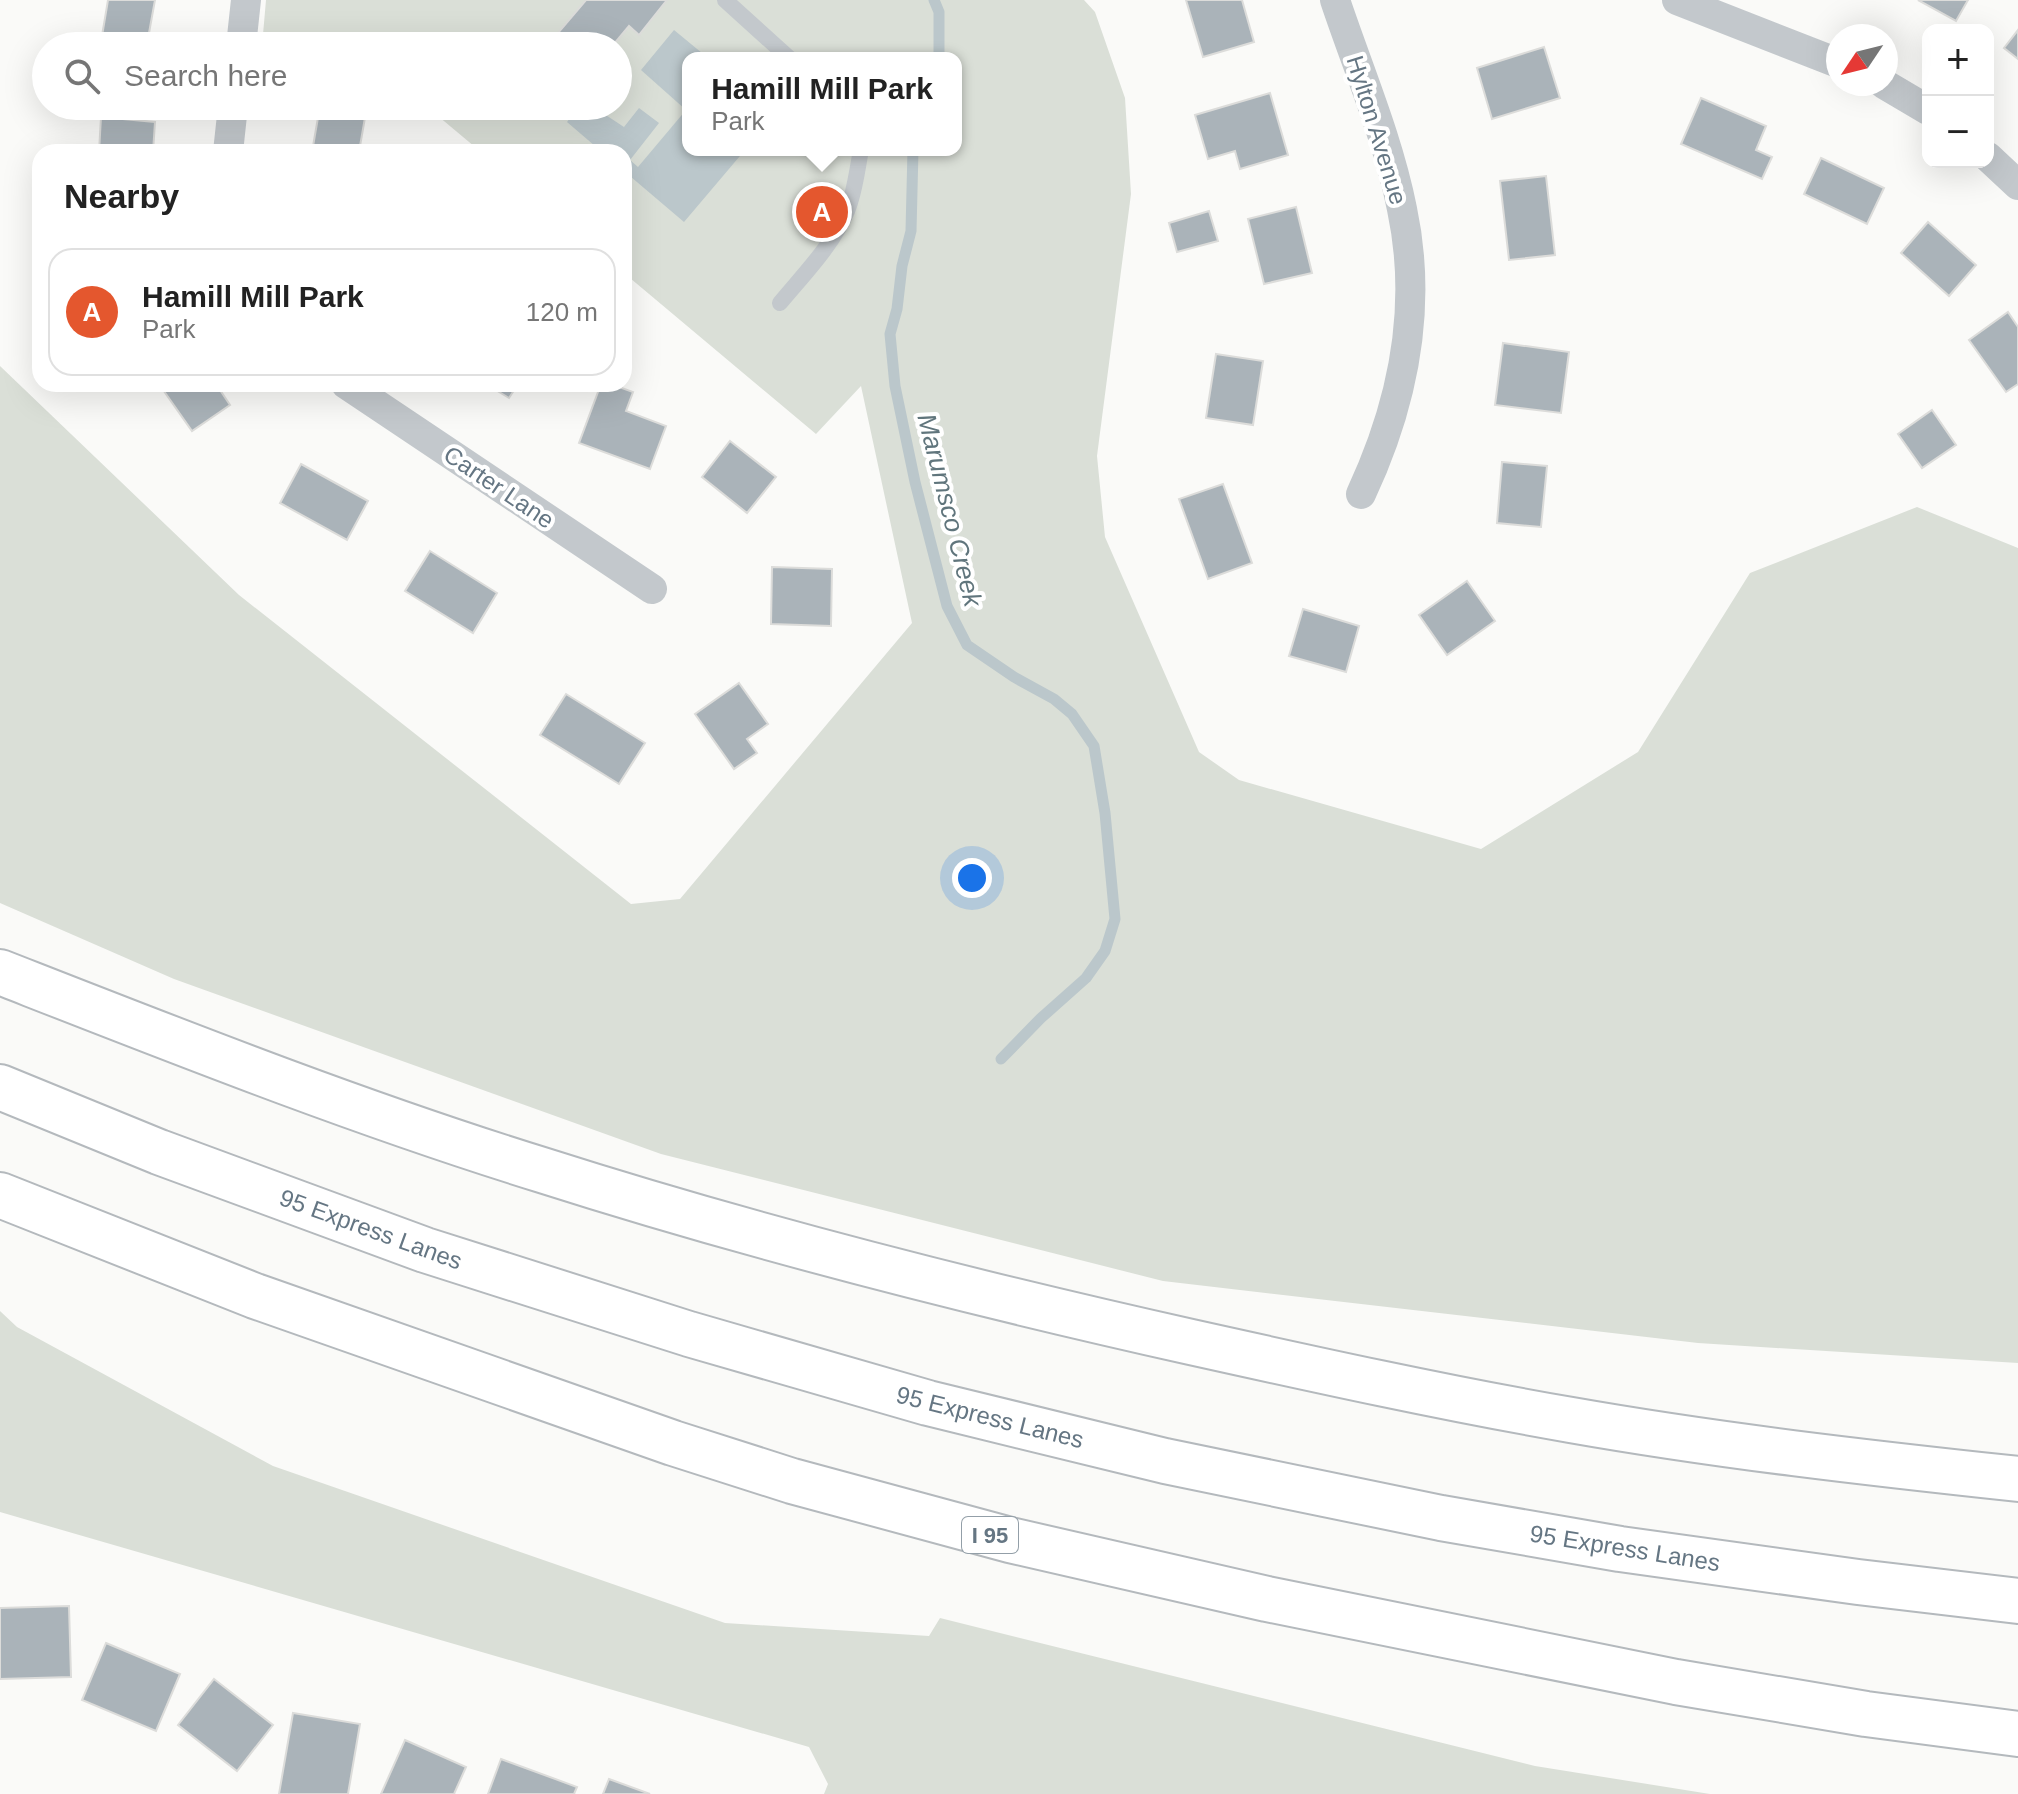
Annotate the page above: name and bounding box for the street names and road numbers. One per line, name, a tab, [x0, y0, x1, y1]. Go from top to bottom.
street label: Hylton Avenue	[1342, 52, 1412, 208]
street label: Carter Lane	[439, 440, 559, 534]
street label: 95 Express Lanes	[276, 1183, 466, 1275]
street label: 95 Express Lanes	[894, 1381, 1086, 1453]
road number: I 95	[962, 1517, 1018, 1553]
street label: 95 Express Lanes	[1528, 1520, 1722, 1576]

